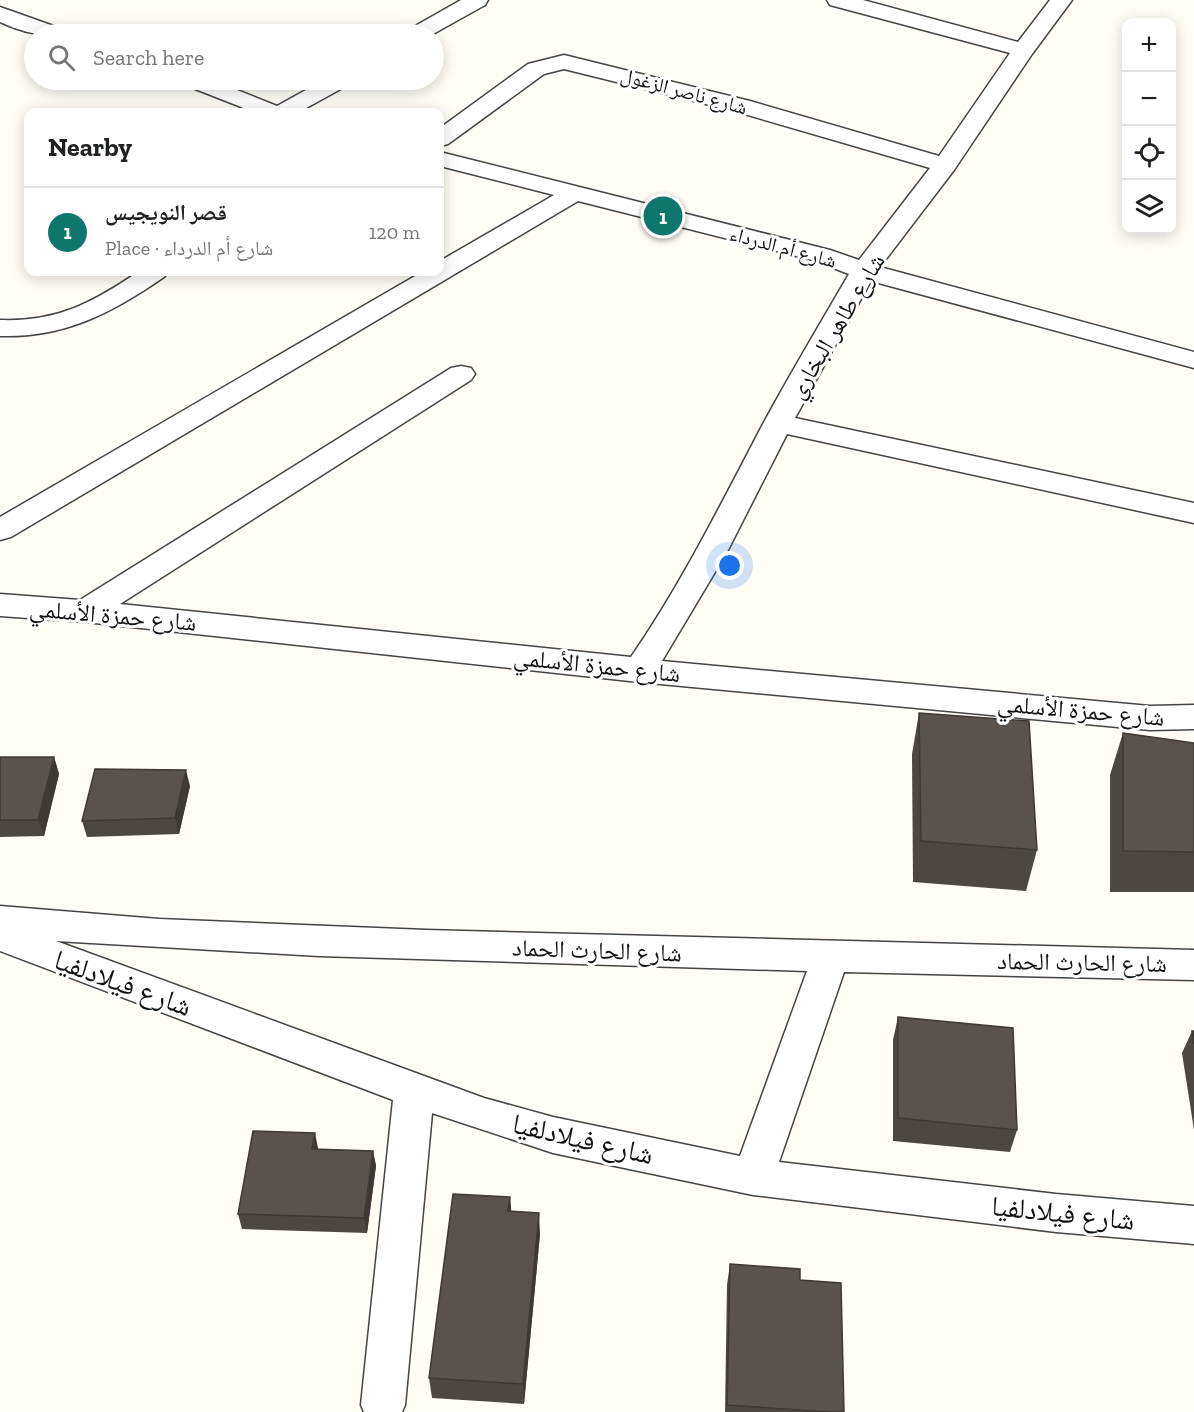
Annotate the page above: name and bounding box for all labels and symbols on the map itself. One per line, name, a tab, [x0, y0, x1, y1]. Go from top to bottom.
street label: شارع ناصر الزغول	[618, 63, 750, 120]
pin: 1	[644, 194, 682, 238]
street label: شارع أم الدرداء	[726, 221, 839, 275]
street label: شارع طاهر البخاري	[781, 248, 895, 407]
your location	[715, 551, 744, 580]
street label: شارع حمزة الأسلمي	[28, 593, 198, 642]
street label: شارع حمزة الأسلمي	[512, 642, 682, 693]
street label: شارع حمزة الأسلمي	[996, 688, 1166, 737]
street label: شارع الحارث الحماد	[512, 933, 682, 968]
street label: شارع فيلادلفيا	[49, 943, 196, 1024]
street label: شارع الحارث الحماد	[997, 946, 1167, 979]
street label: شارع فيلادلفيا	[509, 1107, 657, 1172]
street label: شارع فيلادلفيا	[990, 1189, 1136, 1238]

